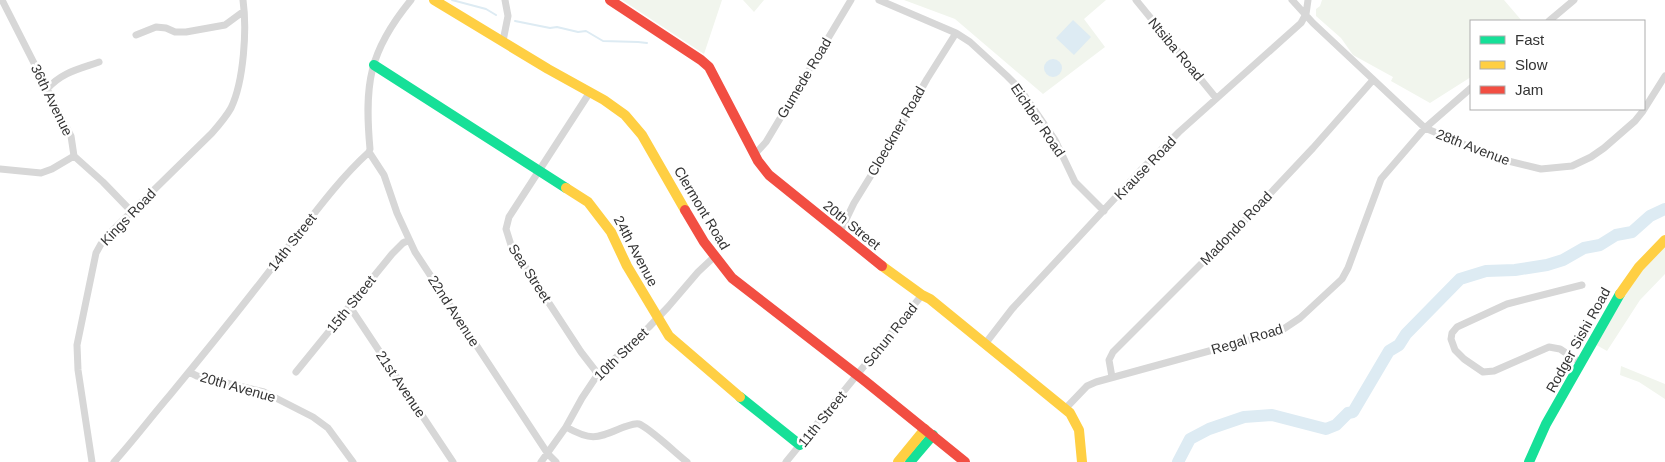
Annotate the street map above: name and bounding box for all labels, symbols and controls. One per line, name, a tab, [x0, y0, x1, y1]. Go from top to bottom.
street label: Ntsiba Road	[1145, 14, 1207, 84]
legend	[1470, 20, 1645, 110]
text: Fast	[1515, 31, 1545, 48]
street label: Gumede Road	[774, 35, 834, 121]
text: Slow	[1515, 56, 1548, 73]
street label: 36th Avenue	[28, 62, 76, 139]
street label: Eichber Road	[1008, 80, 1068, 160]
text: Jam	[1515, 81, 1543, 98]
street label: Cloeckner Road	[864, 84, 928, 178]
street label: 28th Avenue	[1434, 126, 1512, 168]
street label: Krause Road	[1111, 133, 1179, 203]
street label: Clermont Road	[671, 164, 733, 252]
street label: Kings Road	[97, 185, 159, 249]
street label: Madondo Road	[1197, 188, 1275, 268]
street label: 20th Street	[820, 197, 884, 253]
street label: 14th Street	[265, 210, 319, 274]
street label: 24th Avenue	[611, 213, 661, 289]
street label: Sea Street	[505, 241, 555, 305]
street label: 15th Street	[323, 272, 379, 336]
street label: 22nd Avenue	[425, 272, 483, 350]
street label: Rodger Sishi Road	[1543, 285, 1613, 395]
street label: Schun Road	[860, 300, 920, 370]
street label: Regal Road	[1209, 321, 1285, 357]
street label: 10th Street	[591, 324, 651, 384]
street label: 21st Avenue	[373, 348, 429, 420]
street label: 20th Avenue	[198, 369, 278, 405]
street label: 11th Street	[795, 388, 850, 450]

